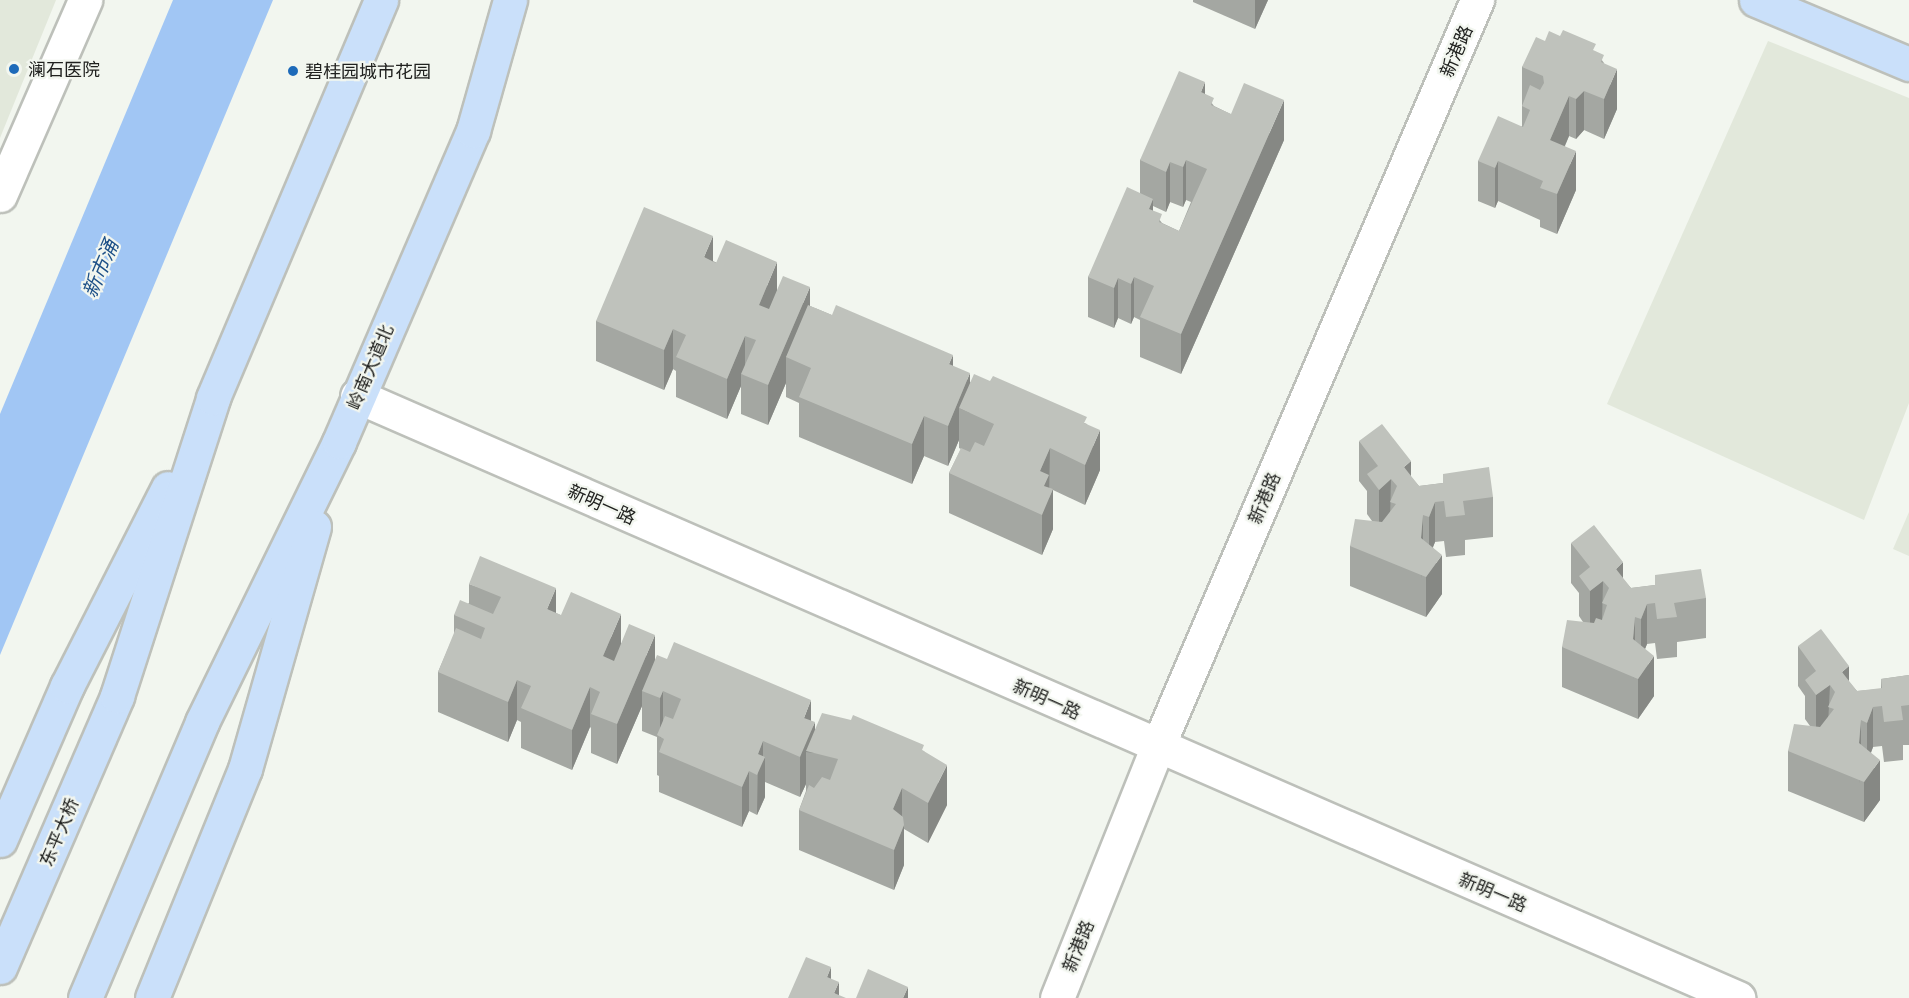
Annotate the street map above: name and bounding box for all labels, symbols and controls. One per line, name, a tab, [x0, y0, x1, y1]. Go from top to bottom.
street label: 新港路	[1436, 22, 1476, 80]
place label: 澜石医院	[28, 58, 100, 80]
marker: 澜石医院	[5, 60, 23, 78]
place label: 碧桂园城市花园	[305, 60, 431, 82]
marker: 碧桂园城市花园	[286, 64, 300, 78]
water label: 新市涌	[76, 236, 122, 300]
street label: 岭南大道北	[342, 321, 398, 413]
street label: 新港路	[1244, 469, 1284, 527]
street label: 新明一路	[565, 479, 639, 529]
street label: 新明一路	[1010, 674, 1084, 724]
street label: 东平大桥	[35, 795, 83, 869]
street label: 新明一路	[1456, 868, 1530, 916]
street label: 新港路	[1058, 917, 1098, 975]

